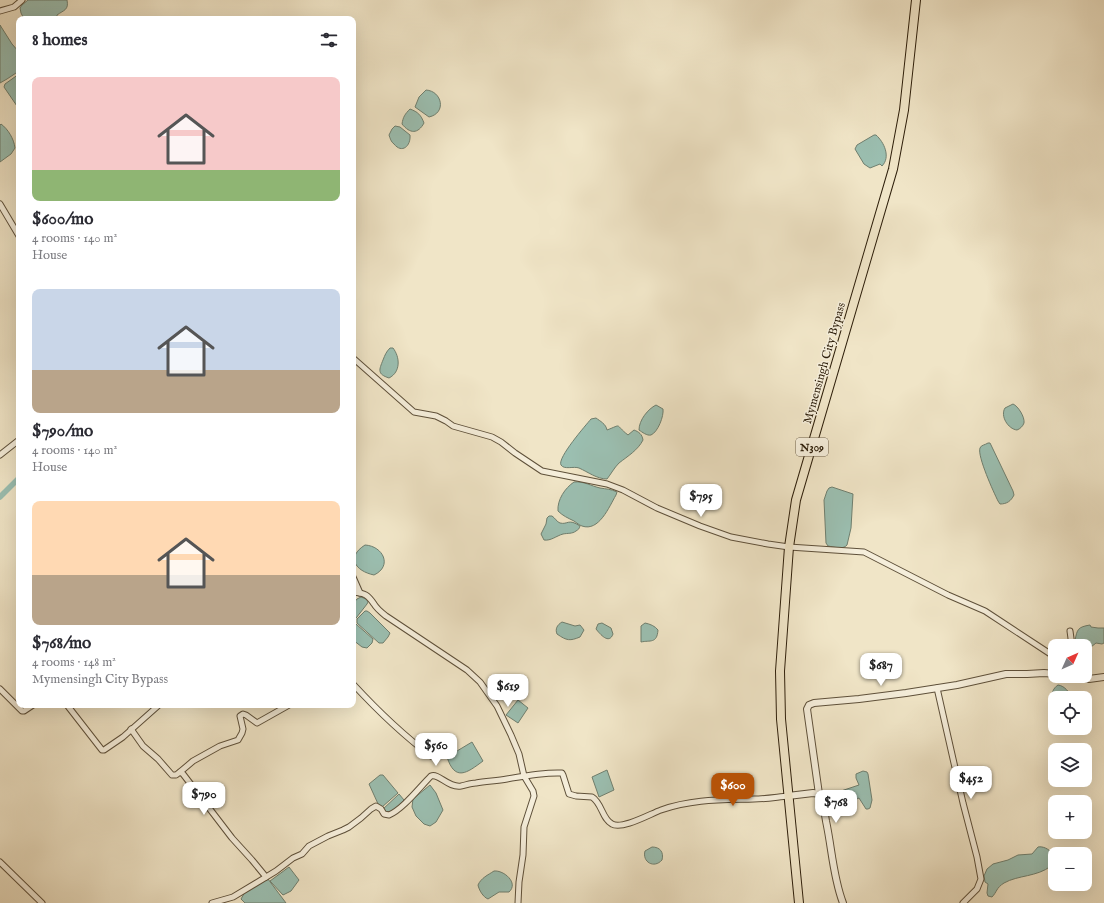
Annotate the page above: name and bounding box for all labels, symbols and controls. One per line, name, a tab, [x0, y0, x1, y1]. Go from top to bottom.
icon: filters	[318, 29, 340, 51]
text: 8 homes	[32, 30, 87, 51]
icon: home	[150, 103, 222, 175]
text: $600/mo	[32, 209, 93, 230]
text: 4 rooms · 140 m²	[32, 230, 117, 247]
text: House	[32, 247, 67, 264]
street label: Mymensingh City Bypass	[800, 301, 850, 426]
icon: home	[150, 315, 222, 387]
text: $790/mo	[32, 421, 93, 442]
road number: N309	[796, 438, 828, 456]
text: 4 rooms · 140 m²	[32, 442, 117, 459]
text: House	[32, 459, 67, 476]
pin: $795	[677, 484, 725, 518]
text: $795	[689, 488, 713, 505]
icon: home	[150, 527, 222, 599]
text: $768/mo	[32, 633, 91, 654]
north arrow	[1048, 639, 1092, 683]
map controls	[1048, 639, 1092, 891]
pin: $687	[857, 653, 905, 687]
text: 4 rooms · 148 m²	[32, 654, 116, 671]
text: $687	[869, 657, 893, 674]
text: Mymensingh City Bypass	[32, 671, 168, 688]
pin: $619	[484, 674, 532, 708]
text: $619	[496, 678, 520, 695]
button: locate	[1048, 691, 1092, 735]
pin: $560	[412, 733, 460, 767]
text: $560	[424, 737, 448, 754]
button: layers	[1048, 743, 1092, 787]
pin: $452	[947, 766, 995, 800]
text: $452	[959, 770, 983, 787]
pin: $600	[709, 773, 757, 807]
text: $600	[720, 777, 746, 794]
pin: $790	[180, 782, 228, 816]
text: $790	[191, 786, 217, 803]
pin: $768	[812, 790, 860, 824]
text: $768	[824, 794, 848, 811]
button: +	[1048, 795, 1092, 839]
button: −	[1048, 847, 1092, 891]

